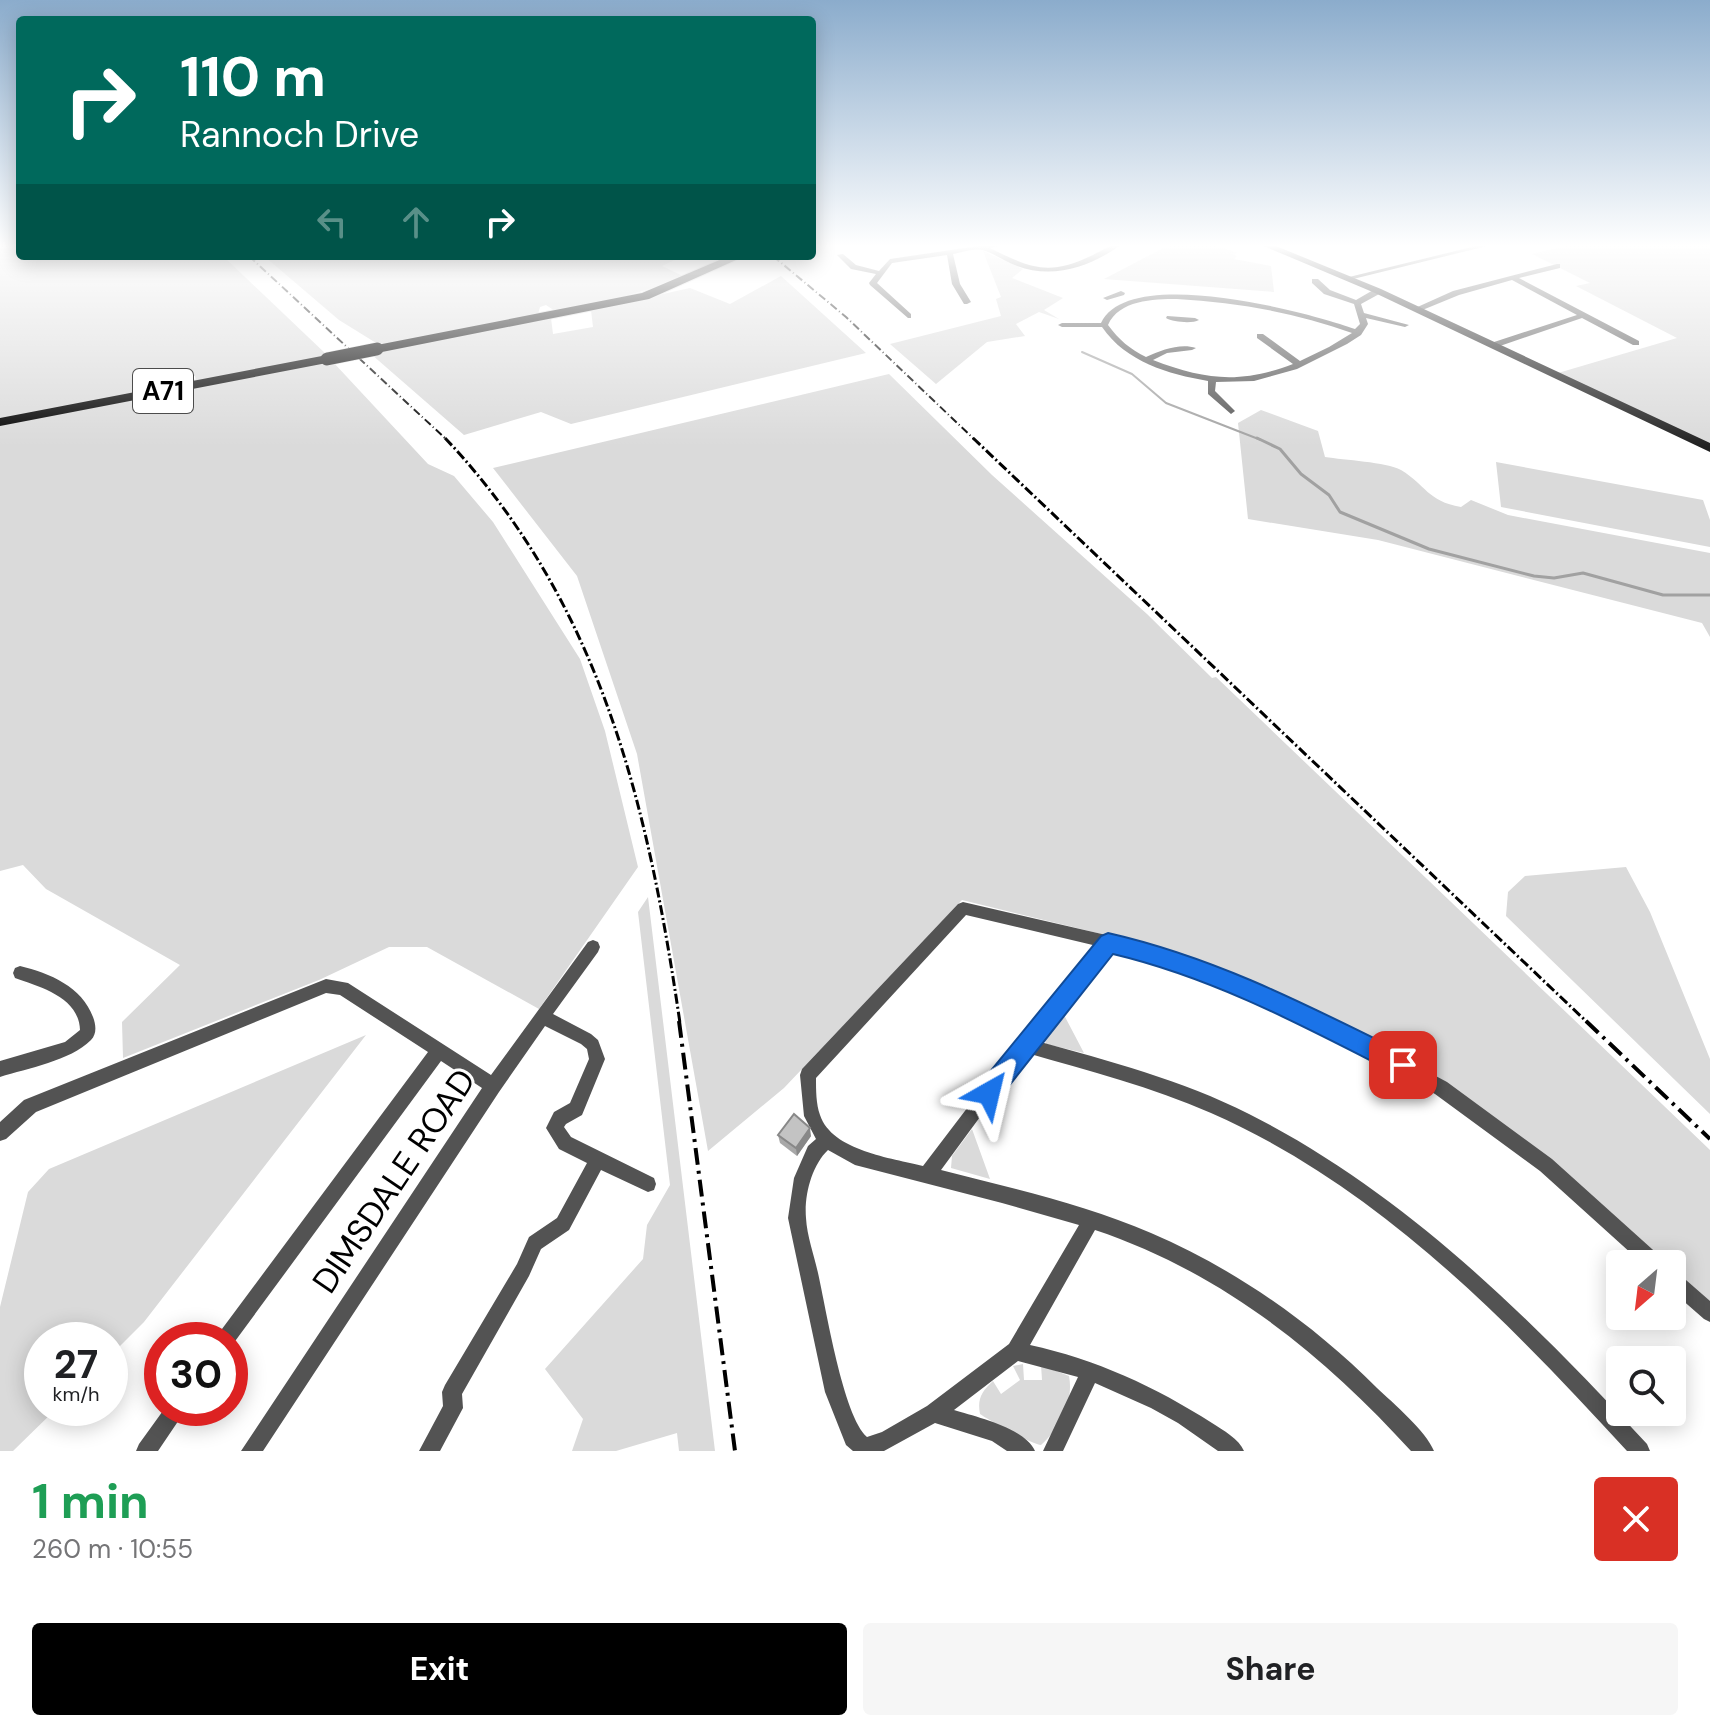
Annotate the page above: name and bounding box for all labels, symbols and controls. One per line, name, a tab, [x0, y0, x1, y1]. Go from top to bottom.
text: 110 m	[180, 40, 326, 113]
icon: right	[48, 48, 152, 152]
text: Rannoch Drive	[180, 111, 419, 158]
icon: left	[310, 200, 354, 244]
icon: ahead	[394, 200, 438, 244]
icon: right	[478, 200, 522, 244]
road number: A71	[133, 369, 193, 413]
pin	[1369, 1031, 1437, 1099]
icon: arrive	[1381, 1043, 1425, 1087]
position arrow	[947, 1051, 1031, 1135]
street label: DIMSDALE ROAD	[302, 1060, 486, 1302]
north arrow	[1606, 1250, 1686, 1330]
map controls	[1606, 1250, 1686, 1426]
speed limit sign: 30	[144, 1322, 248, 1426]
text: 27	[54, 1338, 98, 1390]
button: search	[1606, 1346, 1686, 1426]
text: km/h	[52, 1381, 100, 1407]
text: 1 min	[32, 1470, 149, 1533]
button: close	[1594, 1477, 1678, 1561]
text: 260 m · 10:55	[32, 1532, 193, 1566]
button: Exit	[32, 1623, 847, 1715]
button: Share	[863, 1623, 1678, 1715]

